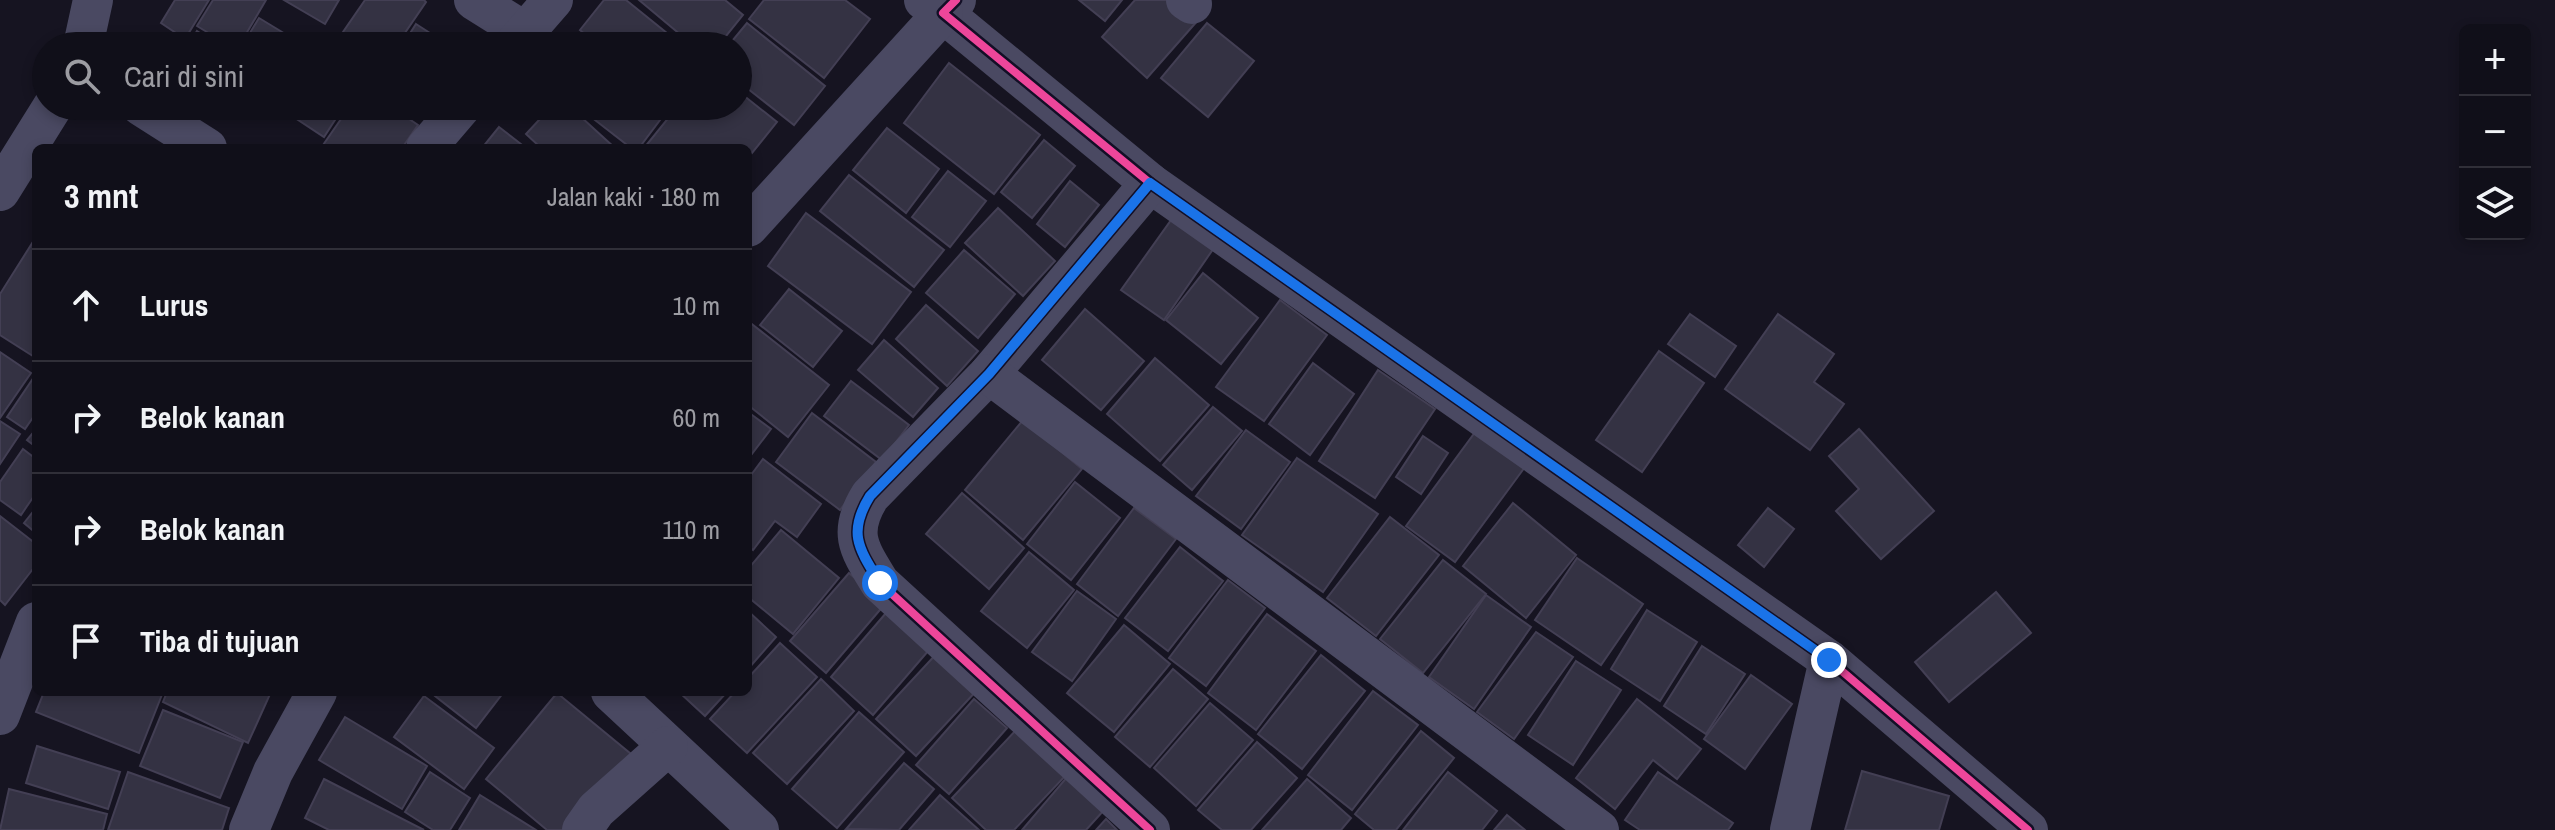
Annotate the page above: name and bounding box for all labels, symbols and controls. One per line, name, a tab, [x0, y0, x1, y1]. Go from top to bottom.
map controls	[2459, 24, 2531, 240]
button: +	[2459, 24, 2531, 96]
search box	[32, 32, 752, 120]
icon: search	[60, 54, 104, 98]
text: Cari di sini	[124, 56, 244, 96]
button: −	[2459, 96, 2531, 168]
button: layers	[2459, 168, 2531, 240]
text: 3 mnt	[64, 173, 138, 219]
text: Jalan kaki · 180 m	[547, 179, 720, 214]
icon: ahead	[64, 283, 108, 327]
text: Lurus	[140, 285, 208, 325]
text: 10 m	[673, 288, 720, 323]
icon: right	[64, 395, 108, 439]
text: Belok kanan	[140, 397, 285, 437]
text: 60 m	[673, 400, 720, 435]
icon: right	[64, 507, 108, 551]
text: Belok kanan	[140, 509, 285, 549]
text: 110 m	[662, 512, 720, 547]
route start	[862, 565, 898, 601]
icon: arrive	[64, 619, 108, 663]
text: Tiba di tujuan	[140, 621, 300, 661]
route end	[1811, 642, 1847, 678]

